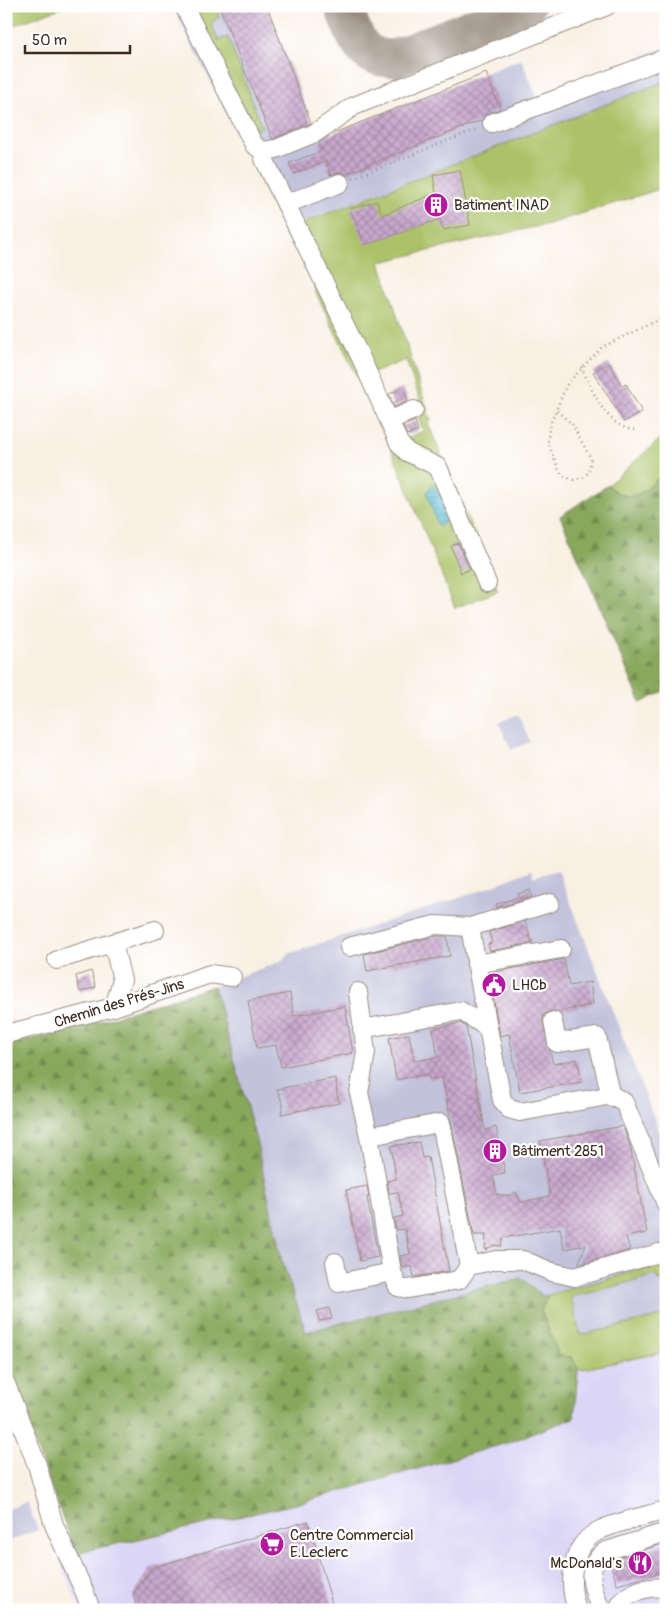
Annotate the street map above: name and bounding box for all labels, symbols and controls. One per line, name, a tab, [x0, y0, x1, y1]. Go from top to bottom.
scale bar	[25, 22, 130, 54]
text: 50 m	[32, 31, 67, 50]
building icon: Batiment INAD	[423, 192, 449, 218]
place label: Batiment INAD	[454, 196, 549, 215]
public building icon: LHCb	[481, 972, 507, 998]
street label: Chemin des Prés-Jins	[52, 975, 187, 1032]
place label: LHCb	[512, 976, 547, 995]
building icon: Bâtiment 2851	[482, 1138, 508, 1164]
place label: Bâtiment 2851	[512, 1142, 604, 1161]
place label: Centre Commercial E.Leclerc	[290, 1526, 414, 1562]
supermarket icon: Centre Commercial E.Leclerc	[259, 1531, 285, 1557]
restaurant icon: McDonald's	[627, 1550, 653, 1576]
place label: McDonald's	[550, 1554, 622, 1573]

